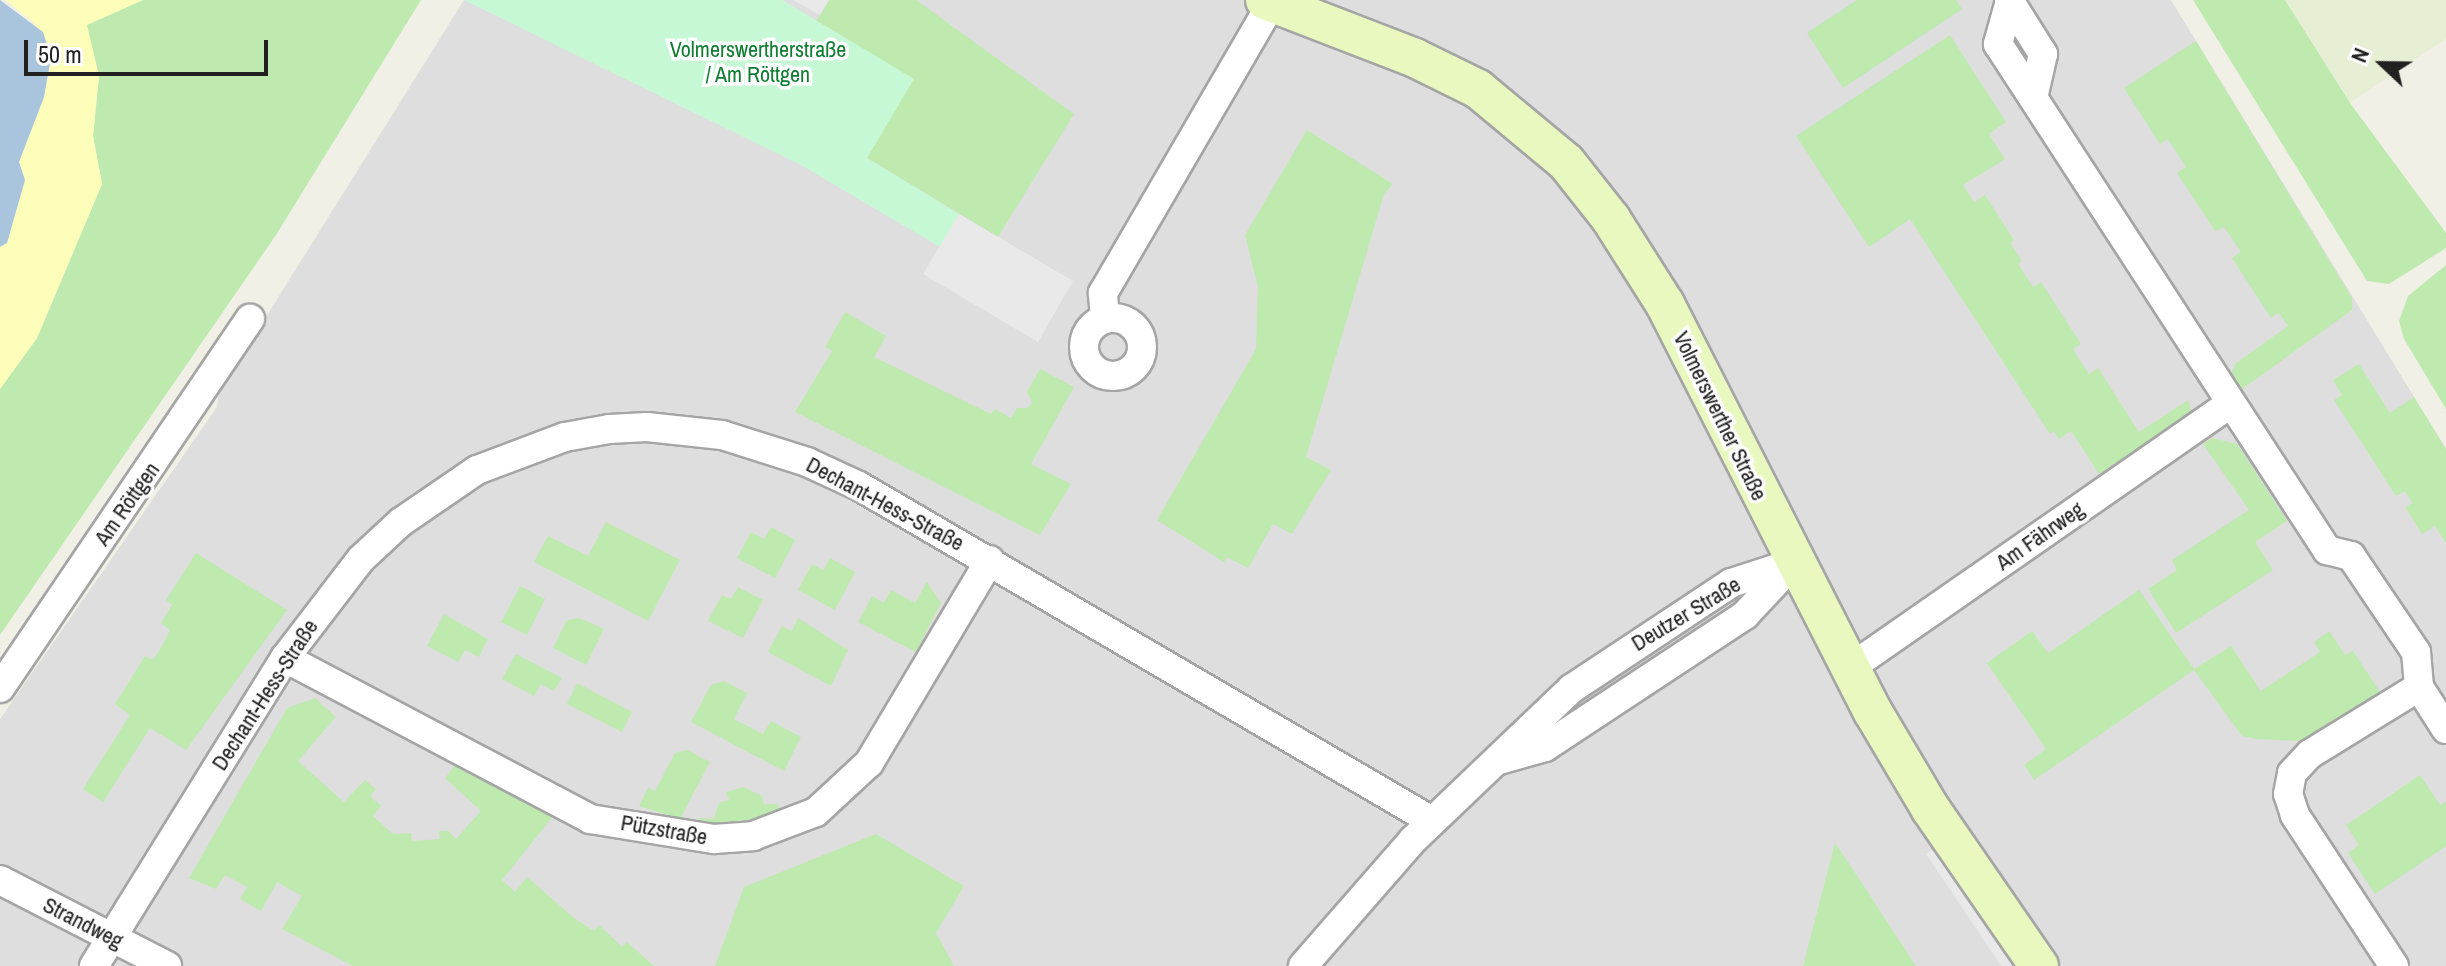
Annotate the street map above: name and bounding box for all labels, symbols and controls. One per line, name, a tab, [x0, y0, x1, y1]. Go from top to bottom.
scale bar	[28, 24, 272, 74]
north arrow	[2342, 24, 2422, 104]
park label: Volmerswertherstraße / Am Röttgen	[670, 36, 846, 88]
text: 50 m	[38, 38, 82, 70]
text: N	[2343, 43, 2376, 67]
street label: Volmerswerther Straße	[1668, 327, 1772, 505]
street label: Dechant-Hess-Straße	[802, 451, 968, 557]
street label: Am Röttgen	[89, 457, 165, 551]
street label: Am Fährweg	[1991, 496, 2089, 576]
street label: Deutzer Straße	[1627, 571, 1745, 657]
street label: Dechant-Hess-Straße	[206, 615, 324, 775]
street label: Pützstraße	[619, 809, 709, 851]
street label: Strandweg	[39, 892, 127, 954]

